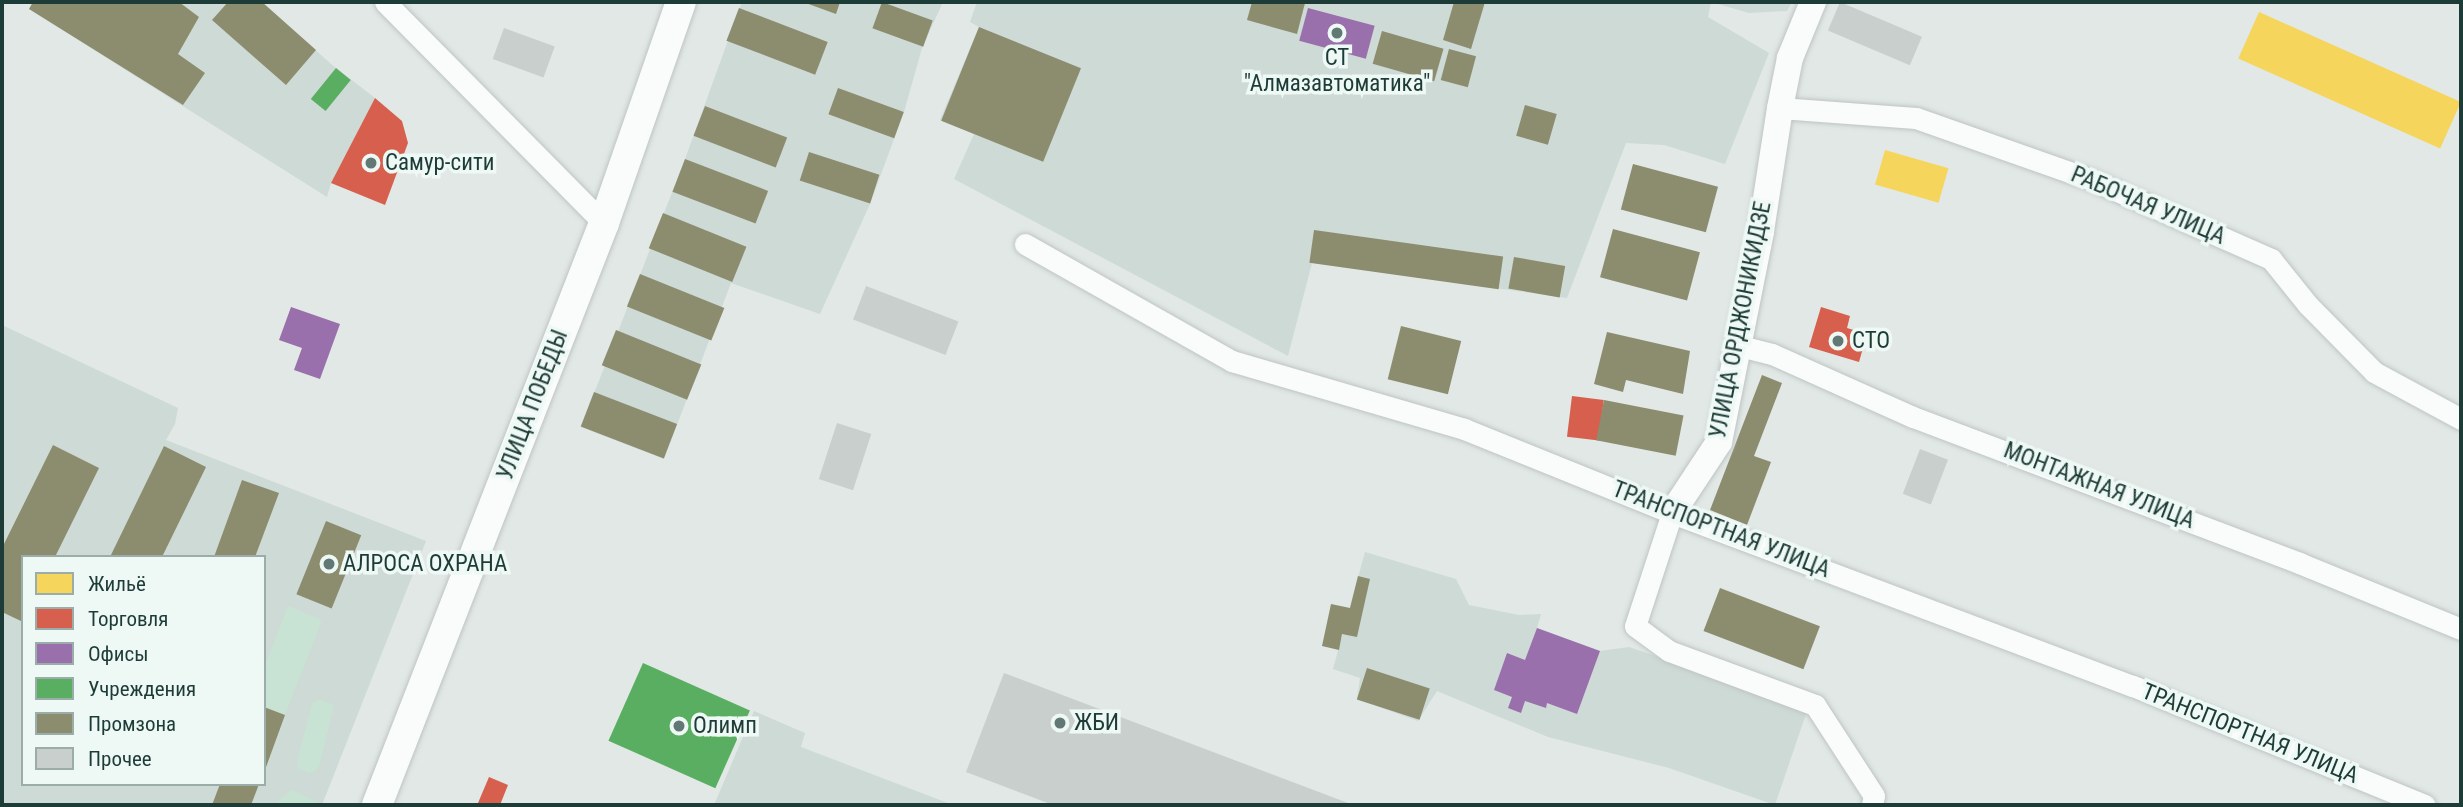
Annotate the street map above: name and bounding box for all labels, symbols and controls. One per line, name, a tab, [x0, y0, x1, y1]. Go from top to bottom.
marker: СТ "Алмазавтоматика"	[1329, 25, 1345, 41]
place label: СТ "Алмазавтоматика"	[1244, 44, 1430, 98]
place label: Самур-сити	[385, 149, 494, 177]
marker: Самур-сити	[363, 155, 379, 171]
street label: РАБОЧАЯ УЛИЦА	[2067, 161, 2229, 251]
street label: УЛИЦА ОРДЖОНИКИДЗЕ	[1704, 199, 1778, 441]
street label: УЛИЦА ПОБЕДЫ	[492, 326, 574, 484]
place label: СТО	[1852, 327, 1890, 355]
marker: СТО	[1830, 333, 1846, 349]
street label: МОНТАЖНАЯ УЛИЦА	[2000, 437, 2198, 535]
street label: ТРАНСПОРТНАЯ УЛИЦА	[1608, 476, 1834, 584]
place label: АЛРОСА ОХРАНА	[343, 550, 507, 578]
legend	[21, 555, 266, 786]
marker: АЛРОСА ОХРАНА	[321, 556, 337, 572]
text: Жильё	[88, 572, 146, 596]
text: Торговля	[88, 607, 168, 631]
text: Офисы	[88, 642, 149, 666]
text: Учреждения	[88, 677, 196, 701]
street label: ТРАНСПОРТНАЯ УЛИЦА	[2138, 678, 2362, 790]
place label: ЖБИ	[1074, 709, 1119, 737]
text: Промзона	[88, 712, 176, 736]
place label: Олимп	[693, 712, 757, 740]
marker: ЖБИ	[1052, 715, 1068, 731]
marker: Олимп	[671, 718, 687, 734]
text: Прочее	[88, 747, 152, 771]

